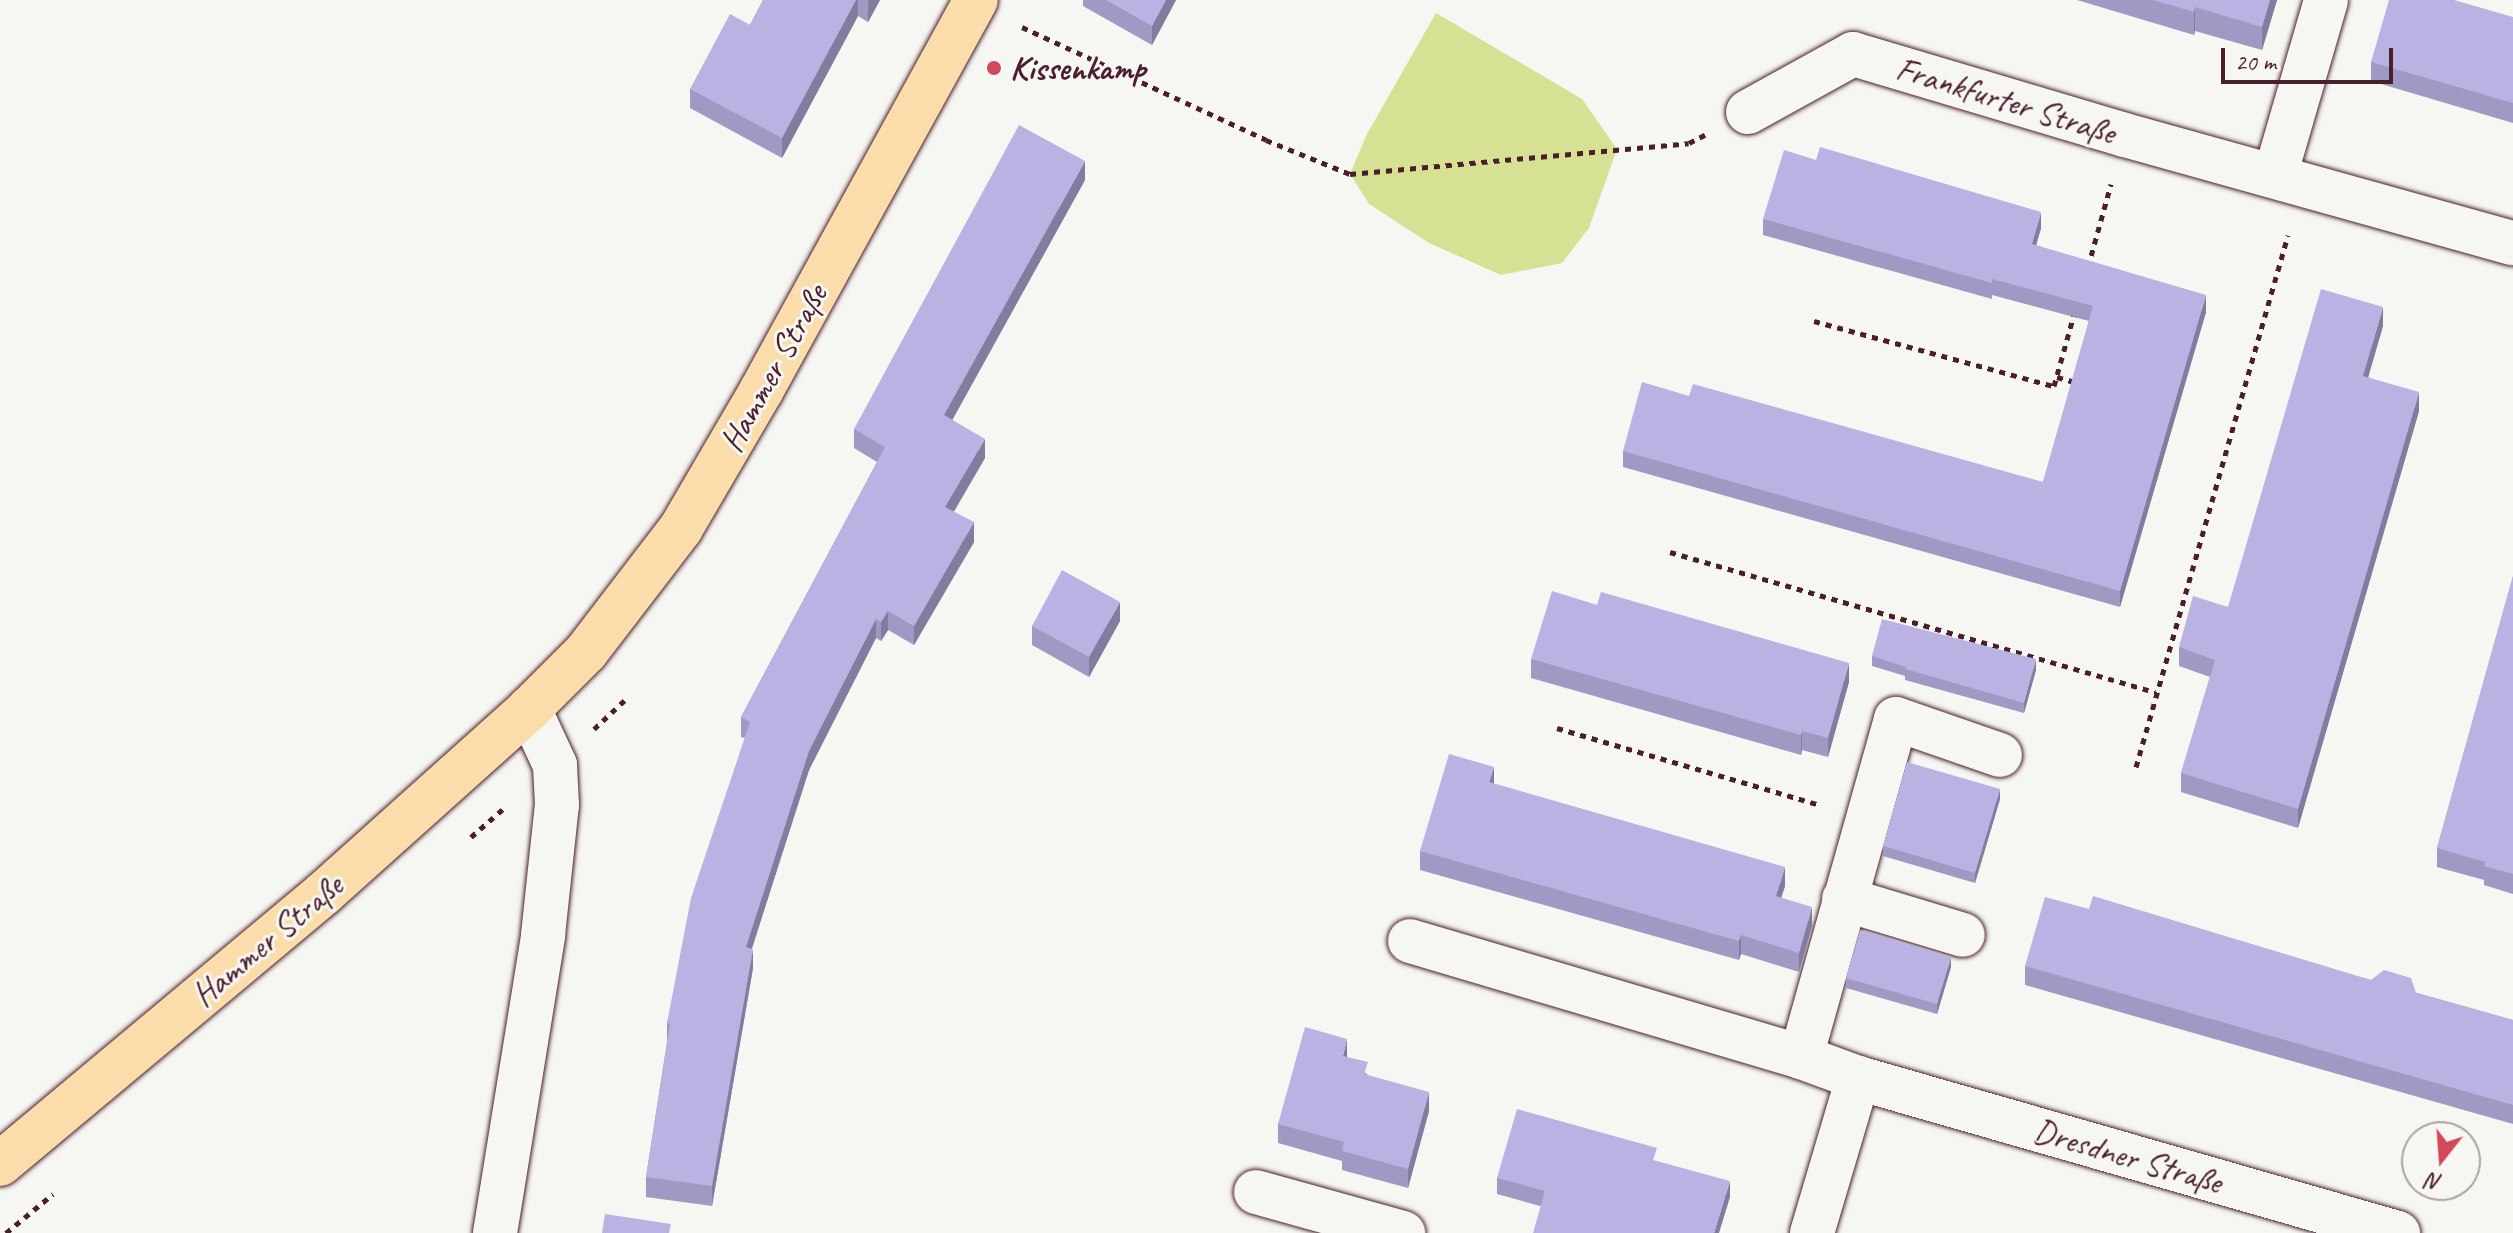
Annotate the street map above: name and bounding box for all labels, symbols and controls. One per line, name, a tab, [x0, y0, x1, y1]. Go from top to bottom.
scale bar	[2225, 32, 2397, 82]
street label: Frankfurter Straße	[1891, 47, 2121, 153]
text: 20 m	[2235, 47, 2276, 77]
place label: Kissenkamp	[1010, 48, 1146, 88]
marker: Kissenkamp	[985, 59, 1003, 77]
street label: Hammer Straße	[710, 277, 836, 459]
street label: Hammer Straße	[183, 865, 351, 1015]
street label: Dresdner Straße	[2029, 1109, 2227, 1203]
north arrow	[2401, 1121, 2481, 1201]
text: N	[2424, 1167, 2445, 1197]

